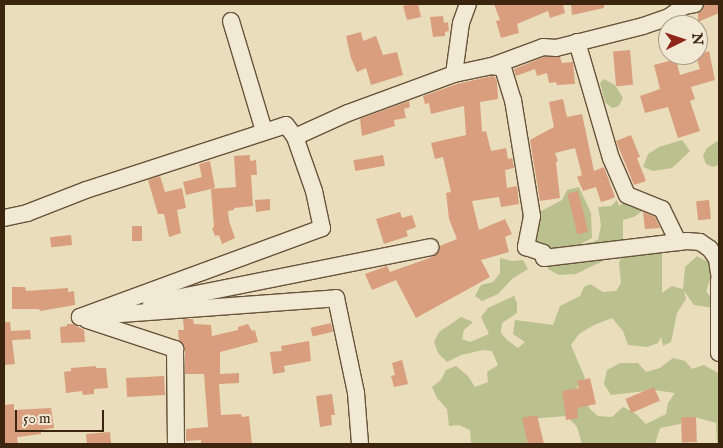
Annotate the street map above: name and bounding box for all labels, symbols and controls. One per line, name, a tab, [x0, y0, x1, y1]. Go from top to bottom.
north arrow	[658, 15, 708, 65]
text: N	[688, 32, 706, 46]
scale bar	[18, 400, 106, 432]
text: 50 m	[23, 409, 51, 428]

